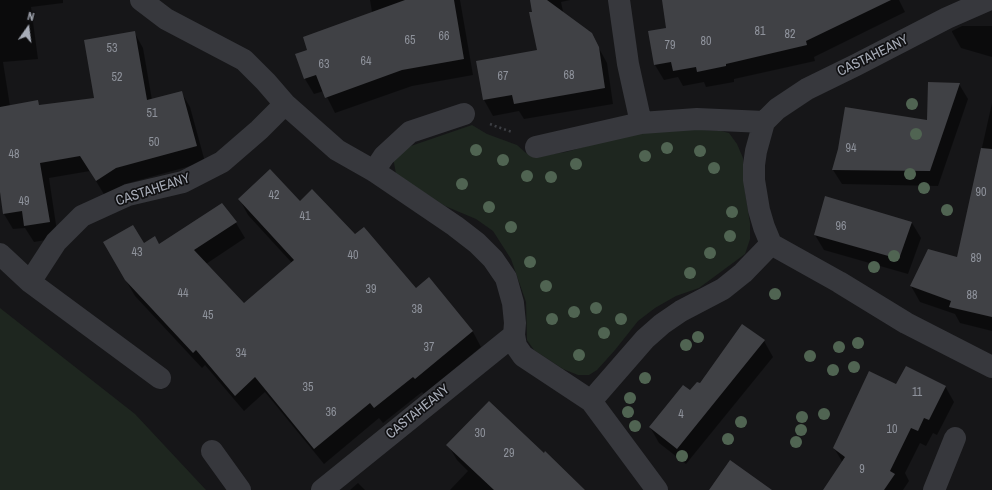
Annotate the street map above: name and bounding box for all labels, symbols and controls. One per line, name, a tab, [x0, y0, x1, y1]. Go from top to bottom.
north arrow	[8, 8, 48, 48]
text: N	[26, 9, 36, 24]
house number: 81	[755, 25, 765, 39]
house number: 82	[785, 28, 795, 42]
house number: 66	[439, 30, 449, 44]
street label: CASTAHEANY	[835, 32, 911, 80]
house number: 65	[405, 34, 415, 48]
house number: 80	[701, 35, 711, 49]
house number: 79	[665, 39, 675, 53]
house number: 53	[107, 42, 117, 56]
house number: 64	[361, 55, 371, 69]
house number: 63	[319, 58, 329, 72]
house number: 68	[564, 69, 574, 83]
house number: 67	[498, 70, 508, 84]
house number: 52	[112, 71, 122, 85]
house number: 51	[147, 107, 157, 121]
house number: 50	[149, 136, 159, 150]
house number: 94	[846, 142, 856, 156]
house number: 48	[9, 148, 19, 162]
street label: CASTAHEANY	[114, 170, 192, 210]
house number: 90	[976, 186, 986, 200]
house number: 42	[269, 189, 279, 203]
house number: 49	[19, 195, 29, 209]
house number: 41	[300, 210, 310, 224]
house number: 96	[836, 220, 846, 234]
house number: 43	[132, 246, 142, 260]
house number: 40	[348, 249, 358, 263]
house number: 89	[971, 252, 981, 266]
house number: 39	[366, 283, 376, 297]
house number: 44	[178, 287, 188, 301]
house number: 88	[967, 289, 977, 303]
house number: 38	[412, 303, 422, 317]
house number: 45	[203, 309, 213, 323]
house number: 37	[424, 341, 434, 355]
house number: 34	[236, 347, 246, 361]
house number: 35	[303, 381, 313, 395]
street label: CASTAHEANY	[383, 381, 453, 443]
house number: 11	[912, 386, 922, 400]
house number: 36	[326, 406, 336, 420]
house number: 4	[678, 408, 684, 422]
house number: 10	[887, 423, 897, 437]
house number: 30	[475, 427, 485, 441]
house number: 29	[504, 447, 514, 461]
house number: 9	[859, 463, 865, 477]

